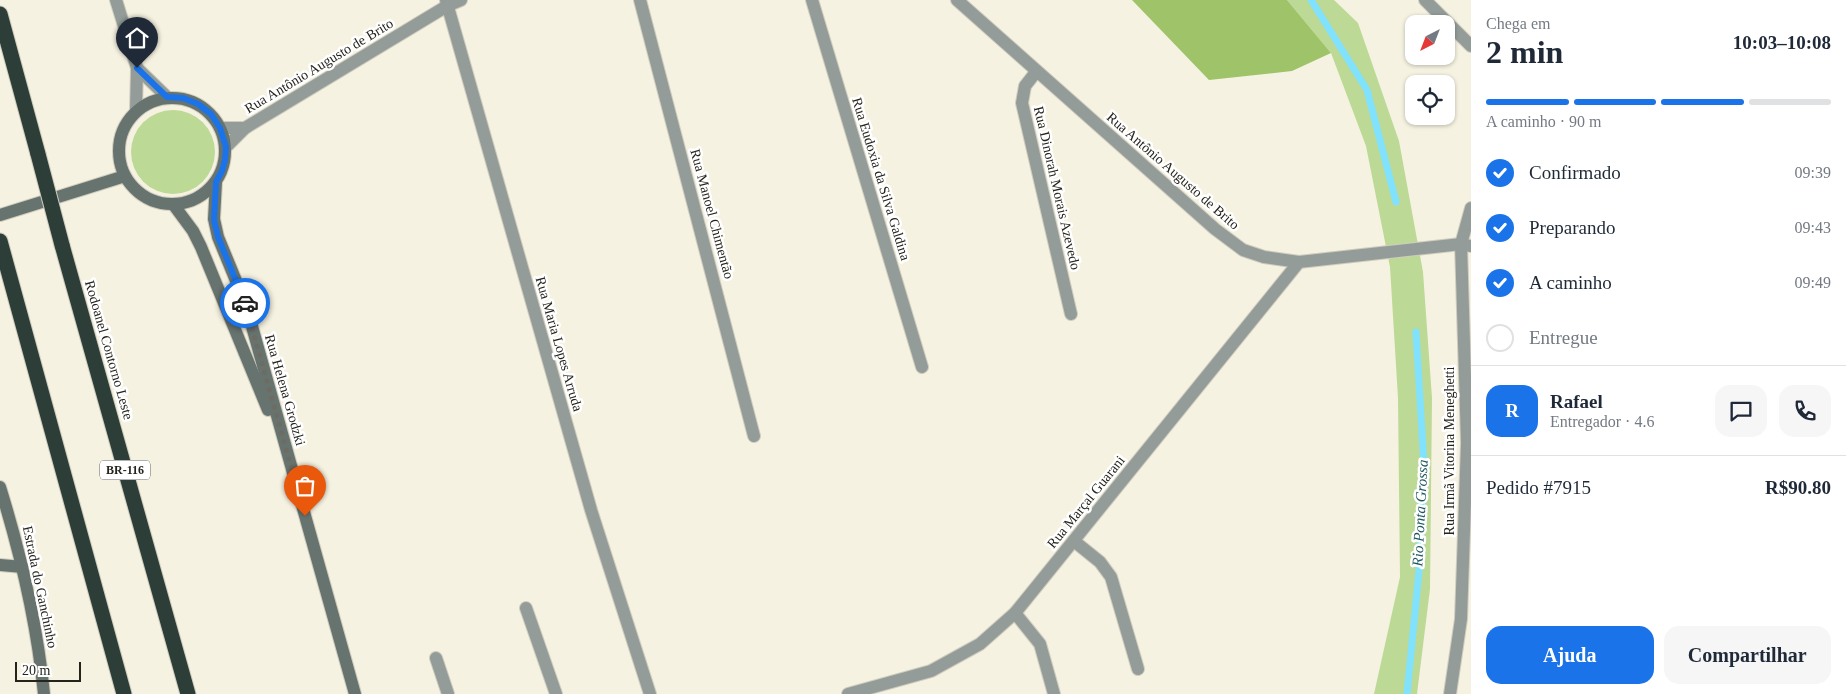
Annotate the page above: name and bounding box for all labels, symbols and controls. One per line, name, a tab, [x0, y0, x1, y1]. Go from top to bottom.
north arrow	[1405, 15, 1455, 65]
map controls	[1405, 15, 1455, 125]
text: Chega em	[1486, 15, 1550, 32]
street label: Rua Antônio Augusto de Brito	[242, 16, 396, 116]
pin	[116, 17, 158, 68]
icon: home	[123, 24, 151, 52]
text: 10:03–10:08	[1733, 32, 1831, 53]
text: 2 min	[1486, 34, 1563, 70]
button: locate	[1405, 75, 1455, 125]
street label: Rua Eudoxia da Silva Galdina	[849, 96, 913, 263]
street label: Rua Dinorah Morais Azevedo	[1031, 105, 1083, 271]
street label: Rua Antônio Augusto de Brito	[1104, 109, 1242, 233]
text: A caminho · 90 m	[1486, 113, 1602, 130]
street label: Rua Manoel Chimentão	[687, 147, 737, 281]
icon: check	[1486, 159, 1514, 187]
text: Confirmado	[1529, 162, 1621, 183]
text: 09:39	[1795, 164, 1831, 181]
icon: check	[1486, 214, 1514, 242]
text: Preparando	[1529, 217, 1616, 238]
text: 09:43	[1795, 219, 1831, 236]
icon: check	[1486, 269, 1514, 297]
text: A caminho	[1529, 272, 1612, 293]
text: 09:49	[1795, 274, 1831, 291]
street label: Rua Maria Lopes Arruda	[533, 275, 586, 414]
courier	[220, 278, 270, 328]
street label: Rodoanel Contorno Leste	[82, 279, 136, 421]
icon: car	[231, 289, 259, 317]
text: Entregue	[1529, 327, 1598, 348]
street label: Rua Helena Grodzki	[262, 333, 308, 447]
street label: Rua Irmã Vitorina Meneghetti	[1442, 366, 1457, 535]
button: chat	[1715, 385, 1767, 437]
button: phone	[1779, 385, 1831, 437]
text: Rafael	[1550, 391, 1603, 412]
text: R	[1505, 400, 1519, 421]
text: Entregador · 4.6	[1550, 413, 1654, 430]
street label: Rua Marçal Guarani	[1044, 453, 1128, 551]
water label: Rio Ponta Grossa	[1409, 459, 1431, 568]
road number: BR-116	[100, 460, 150, 480]
pin	[284, 465, 326, 516]
icon: bag	[291, 472, 319, 500]
text: Pedido #7915	[1486, 477, 1591, 498]
text: R$90.80	[1765, 477, 1831, 498]
street label: Estrada do Ganchinho	[20, 525, 60, 649]
button: Ajuda	[1486, 626, 1654, 684]
button: Compartilhar	[1664, 626, 1831, 684]
scale bar	[15, 659, 81, 682]
text: 20 m	[22, 663, 50, 678]

